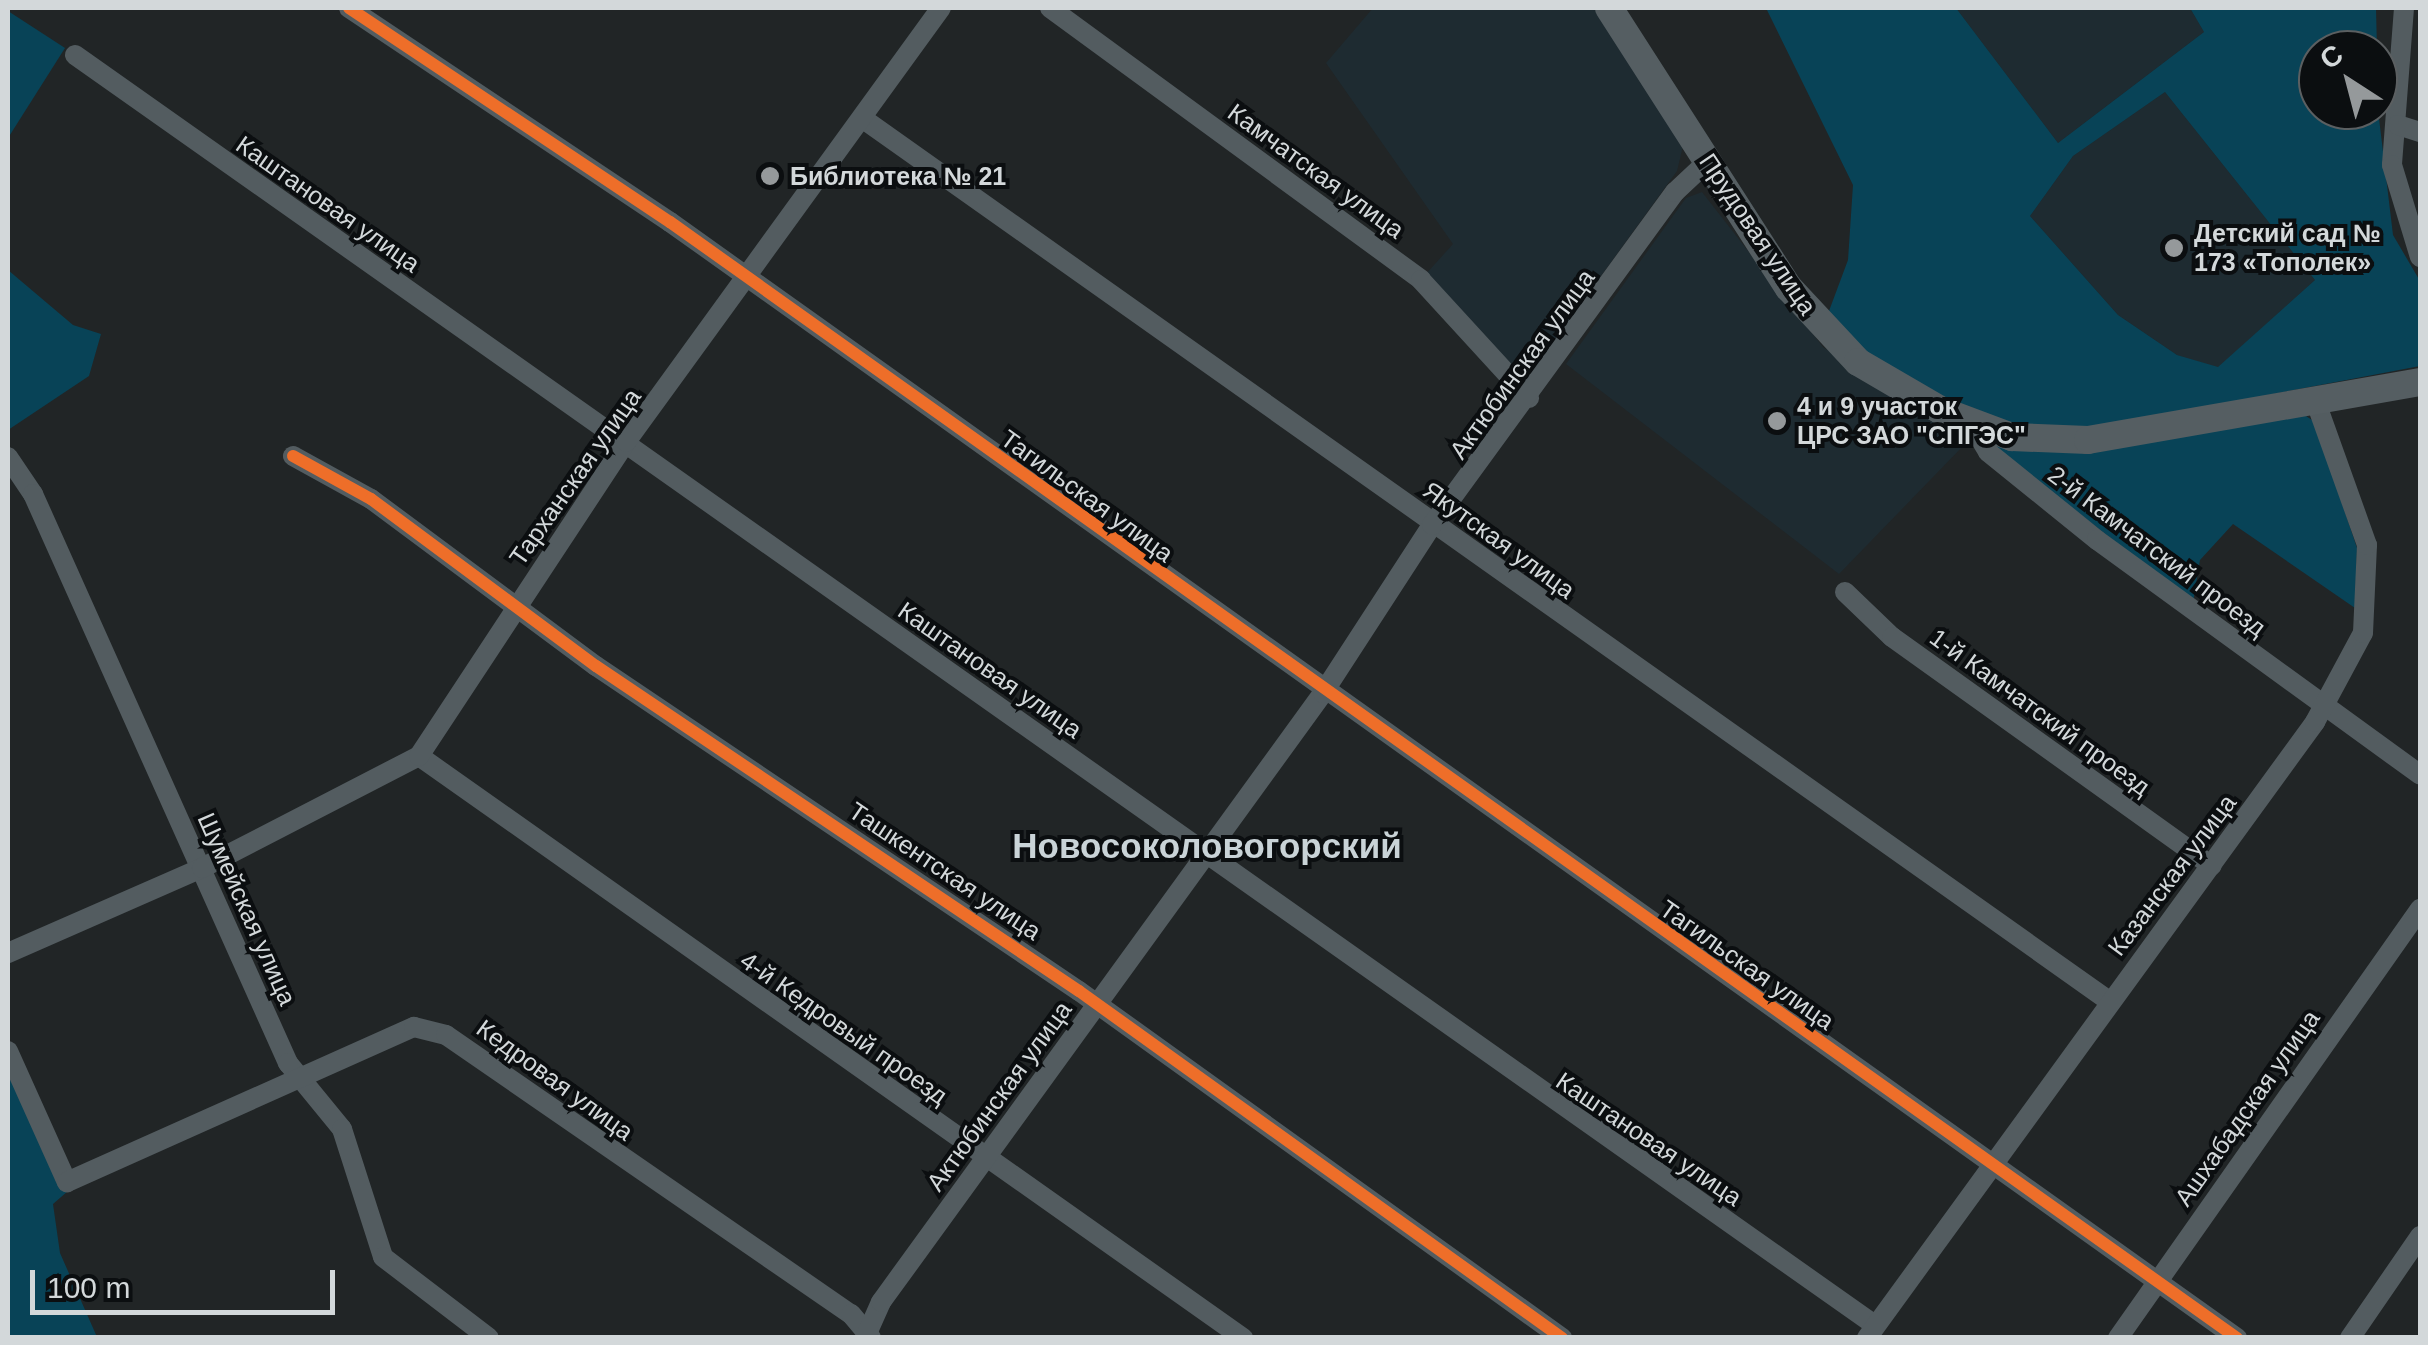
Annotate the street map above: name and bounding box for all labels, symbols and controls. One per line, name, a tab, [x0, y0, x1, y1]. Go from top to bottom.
north arrow	[2298, 30, 2398, 130]
text: С	[2314, 38, 2349, 75]
street label: Камчатская улица	[1222, 97, 1410, 245]
street label: Каштановая улица	[230, 129, 426, 279]
street label: Прудовая улица	[1693, 148, 1823, 320]
place label: Библиотека № 21	[790, 161, 1006, 191]
marker: Библиотека № 21	[759, 165, 781, 187]
place label: Детский сад № 173 «Тополек»	[2194, 219, 2380, 278]
marker: Детский сад № 173 «Тополек»	[2163, 237, 2185, 259]
street label: Актюбинская улица	[1443, 263, 1601, 465]
street label: Тарханская улица	[503, 383, 647, 571]
place label: 4 и 9 участок ЦРС ЗАО "СПГЭС"	[1797, 392, 2026, 451]
marker: 4 и 9 участок ЦРС ЗАО "СПГЭС"	[1766, 410, 1788, 432]
street label: Тагильская улица	[995, 423, 1179, 569]
street label: 2-й Камчатский проезд	[2042, 459, 2272, 643]
street label: Якутская улица	[1417, 475, 1581, 605]
street label: Каштановая улица	[892, 595, 1088, 745]
street label: 1-й Камчатский проезд	[1924, 622, 2156, 802]
street label: Казанская улица	[2102, 788, 2242, 962]
street label: Ташкентская улица	[843, 796, 1047, 946]
street label: Шумейская улица	[191, 808, 303, 1010]
district label: Новосоколовогорский	[1012, 825, 1402, 867]
street label: Тагильская улица	[1654, 894, 1840, 1036]
street label: 4-й Кедровый проезд	[735, 945, 953, 1111]
street label: Актюбинская улица	[920, 995, 1078, 1197]
street label: Ашхабадская улица	[2168, 1004, 2326, 1212]
street label: Кедровая улица	[471, 1013, 639, 1147]
street label: Каштановая улица	[1550, 1066, 1748, 1212]
scale bar	[35, 1250, 340, 1312]
text: 100 m	[47, 1271, 130, 1304]

